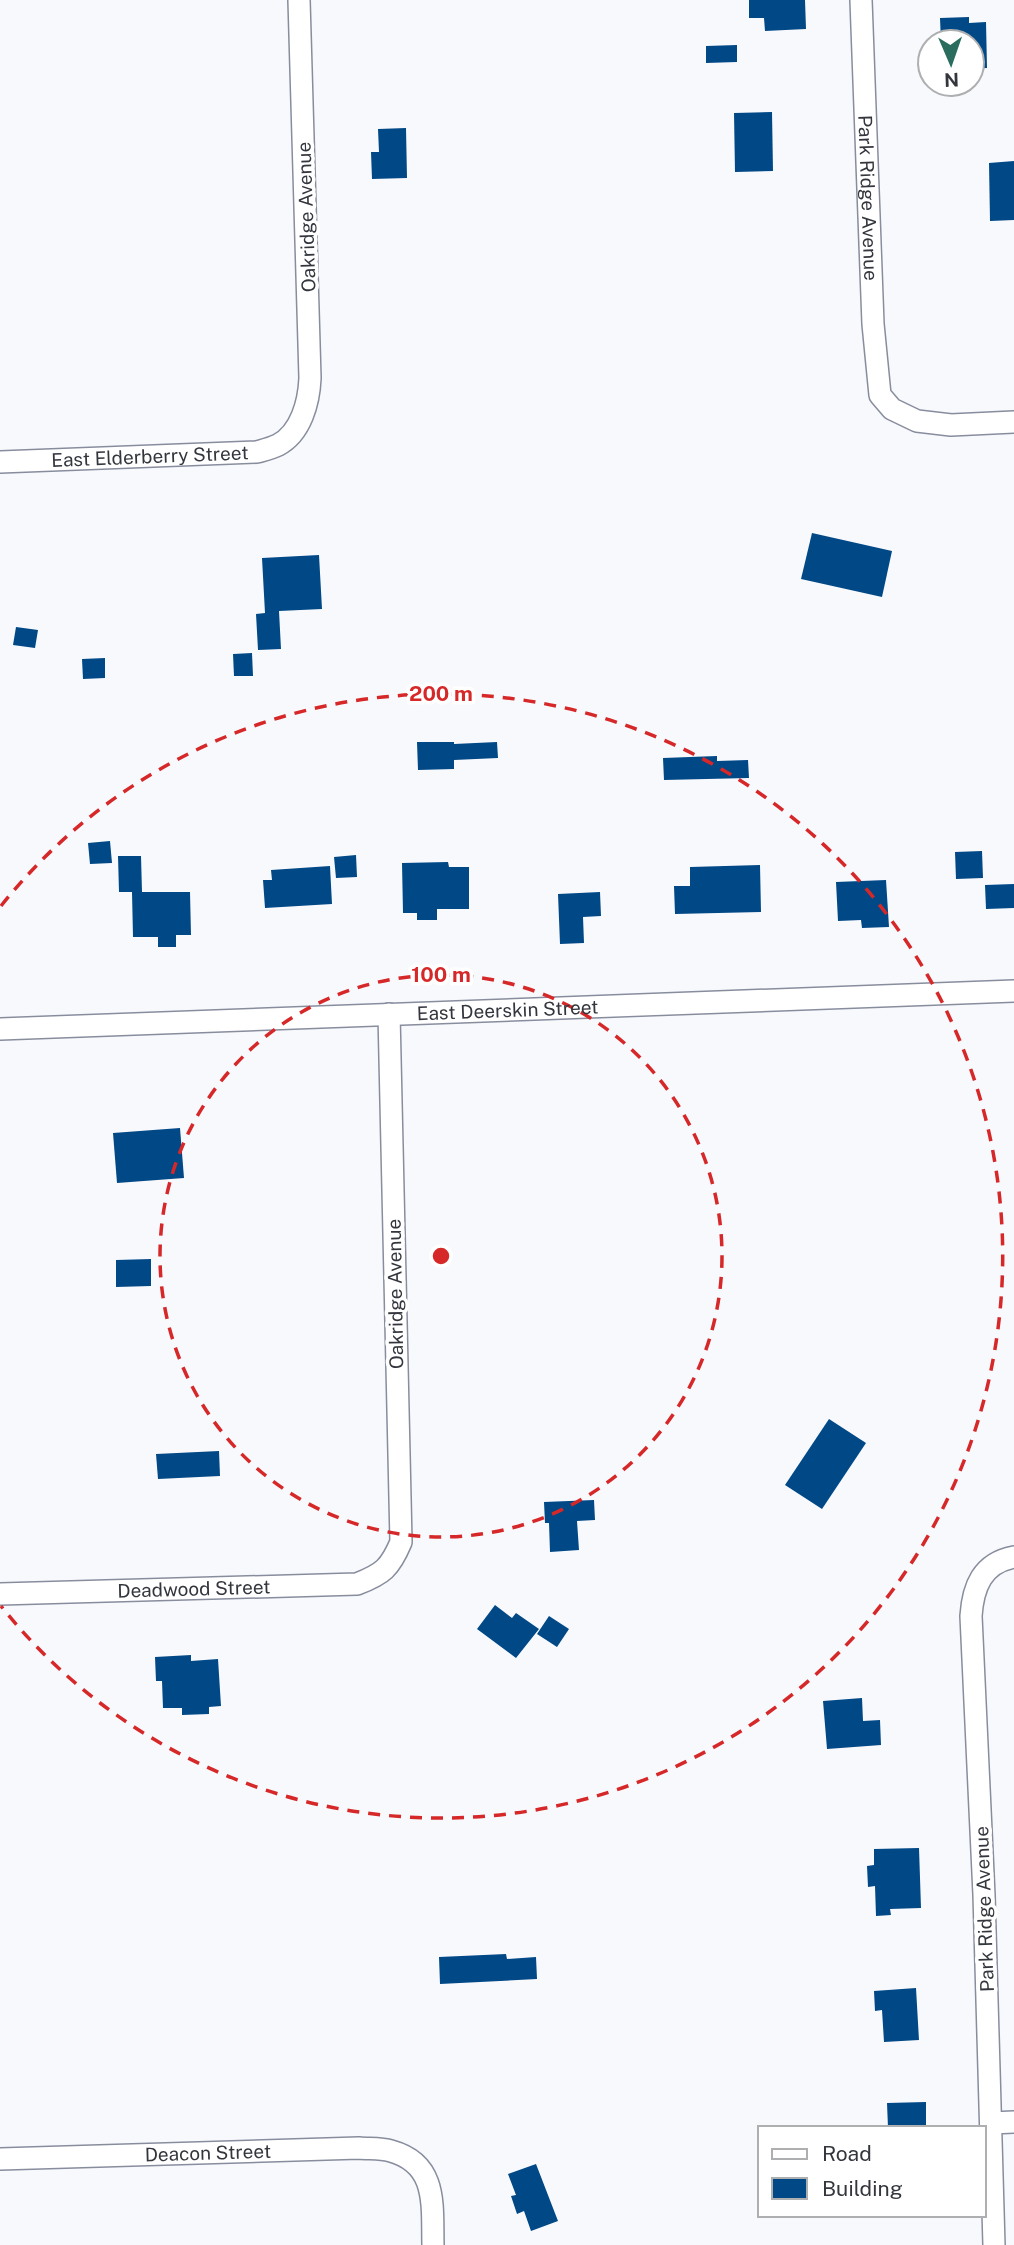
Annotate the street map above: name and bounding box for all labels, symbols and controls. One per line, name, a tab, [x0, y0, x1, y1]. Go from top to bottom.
north arrow	[916, 28, 986, 98]
text: N	[944, 69, 959, 91]
street label: Park Ridge Avenue	[854, 115, 882, 281]
street label: Oakridge Avenue	[292, 141, 320, 293]
street label: East Elderberry Street	[51, 441, 249, 471]
text: 200 m	[409, 681, 473, 706]
text: 100 m	[411, 962, 471, 987]
street label: East Deerskin Street	[416, 996, 599, 1024]
street label: Oakridge Avenue	[383, 1219, 407, 1369]
centre of rings	[429, 1244, 453, 1268]
street label: Deadwood Street	[117, 1575, 271, 1602]
street label: Park Ridge Avenue	[970, 1826, 998, 1992]
legend	[758, 2126, 986, 2217]
street label: Deacon Street	[144, 2140, 271, 2166]
text: Road	[822, 2141, 872, 2166]
text: Building	[822, 2176, 903, 2201]

